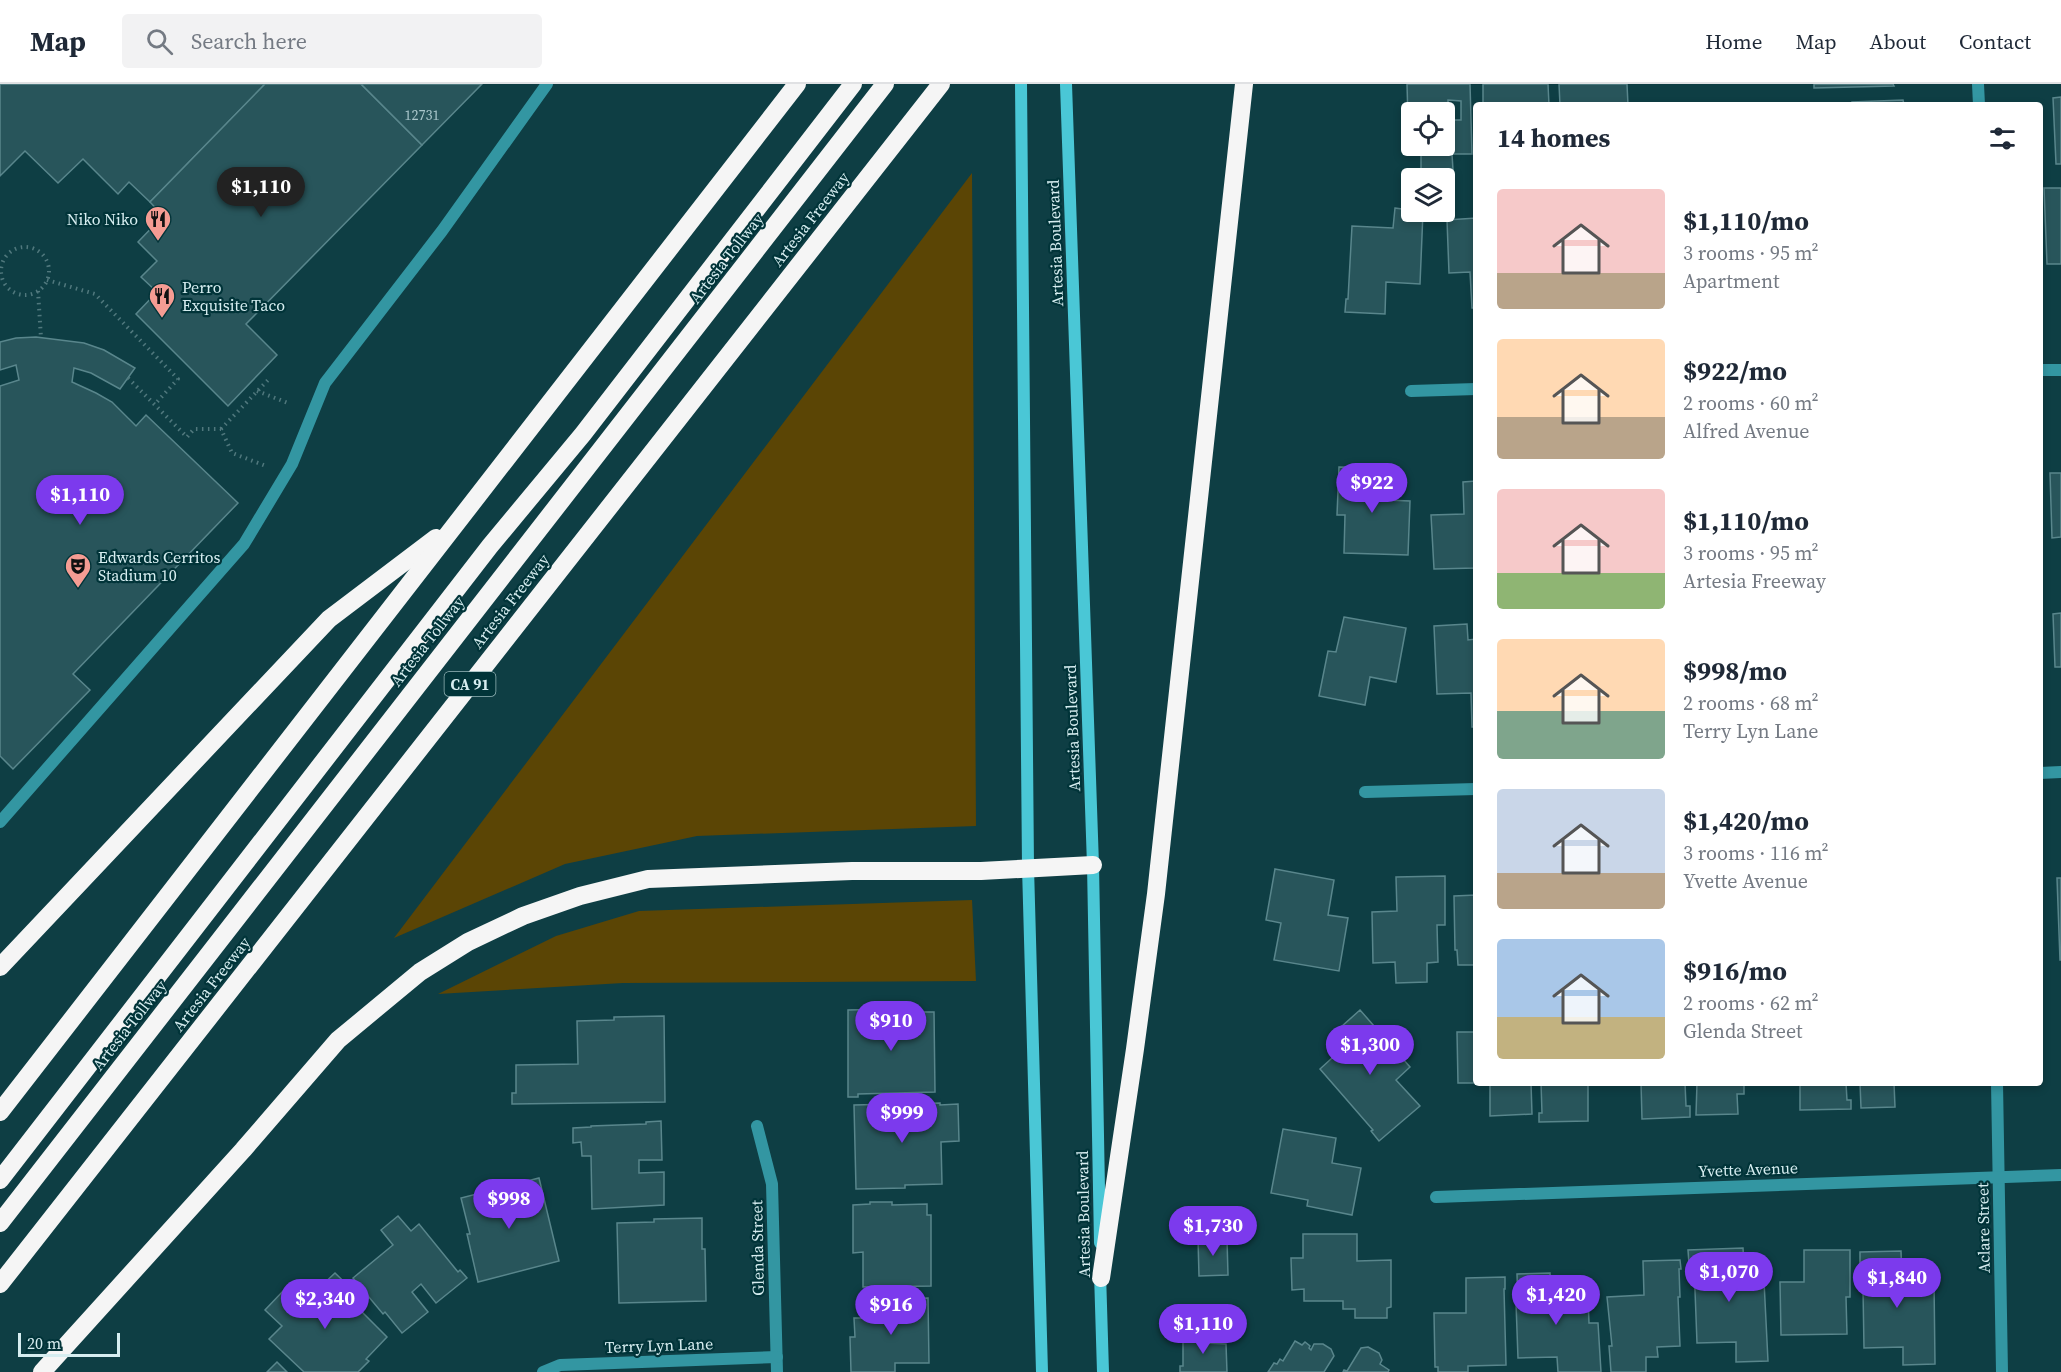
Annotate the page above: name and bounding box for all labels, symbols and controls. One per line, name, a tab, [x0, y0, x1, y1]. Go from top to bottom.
search box	[122, 14, 542, 68]
text: Map	[30, 22, 86, 60]
icon: search	[143, 25, 176, 58]
text: Search here	[191, 26, 307, 56]
text: Home	[1705, 27, 1763, 56]
text: Map	[1796, 27, 1837, 56]
text: About	[1870, 27, 1926, 56]
text: Contact	[1959, 27, 2031, 56]
map controls	[1401, 102, 1455, 222]
button: locate	[1401, 102, 1455, 156]
house number: 12731	[405, 105, 440, 125]
text: 14 homes	[1497, 120, 1610, 156]
icon: filters	[1986, 122, 2019, 155]
street label: Artesia Freeway	[766, 166, 854, 271]
pin: $1,110	[212, 167, 310, 218]
button: layers	[1401, 168, 1455, 222]
text: $1,110	[231, 172, 291, 200]
street label: Artesia Boulevard	[1042, 179, 1068, 307]
text: $1,110/mo	[1683, 203, 1809, 239]
restaurant icon: Niko Niko	[143, 204, 173, 242]
place label: Niko Niko	[67, 208, 138, 230]
street label: Artesia Tollway	[684, 208, 769, 308]
icon: home	[1545, 213, 1617, 285]
text: 3 rooms · 95 m²	[1683, 239, 1819, 267]
text: Apartment	[1683, 267, 1780, 295]
place label: Perro Exquisite Taco	[182, 276, 285, 316]
restaurant icon: Perro Exquisite Taco	[147, 281, 177, 319]
text: $922/mo	[1683, 353, 1787, 389]
icon: home	[1545, 363, 1617, 435]
text: 2 rooms · 60 m²	[1683, 389, 1819, 417]
text: Alfred Avenue	[1683, 417, 1809, 445]
pin: $922	[1336, 463, 1408, 514]
text: $922	[1350, 468, 1394, 496]
pin: $1,110	[31, 475, 129, 526]
text: $1,110	[50, 480, 110, 508]
text: $1,110/mo	[1683, 503, 1809, 539]
icon: home	[1545, 513, 1617, 585]
text: 3 rooms · 95 m²	[1683, 539, 1819, 567]
place label: Edwards Cerritos Stadium 10	[98, 546, 220, 586]
street label: Artesia Freeway	[466, 548, 554, 653]
theatre icon: Edwards Cerritos Stadium 10	[63, 551, 93, 589]
text: Artesia Freeway	[1683, 567, 1826, 595]
street label: Artesia Tollway	[385, 591, 470, 691]
text: $998/mo	[1683, 653, 1787, 689]
icon: home	[1545, 663, 1617, 735]
street label: Artesia Boulevard	[1059, 664, 1085, 792]
road number: CA 91	[444, 672, 496, 696]
text: 2 rooms · 68 m²	[1683, 689, 1819, 717]
text: Terry Lyn Lane	[1683, 717, 1819, 745]
text: $1,420/mo	[1683, 803, 1809, 839]
icon: home	[1545, 813, 1617, 885]
text: 3 rooms · 116 m²	[1683, 839, 1829, 867]
text: Yvette Avenue	[1683, 867, 1808, 895]
street label: Artesia Freeway	[167, 931, 255, 1036]
text: $916/mo	[1683, 953, 1787, 989]
icon: home	[1545, 963, 1617, 1035]
street label: Artesia Tollway	[87, 975, 172, 1075]
text: 2 rooms · 62 m²	[1683, 989, 1819, 1017]
pin: $910	[855, 1001, 927, 1052]
text: $910	[869, 1006, 913, 1034]
text: Glenda Street	[1683, 1017, 1803, 1045]
pin: $1,300	[1321, 1025, 1419, 1076]
text: $1,300	[1340, 1030, 1400, 1058]
pin: $999	[866, 1093, 938, 1144]
text: $999	[880, 1098, 924, 1126]
street label: Artesia Boulevard	[1071, 1150, 1095, 1278]
street label: Yvette Avenue	[1698, 1156, 1798, 1182]
pin: $998	[473, 1179, 545, 1230]
street label: Aclare Street	[1971, 1182, 1995, 1273]
text: $998	[487, 1184, 531, 1212]
street label: Glenda Street	[745, 1199, 769, 1296]
pin: $1,730	[1164, 1206, 1262, 1257]
text: $1,730	[1183, 1211, 1243, 1239]
pin: $1,070	[1680, 1252, 1778, 1303]
text: $1,070	[1699, 1257, 1759, 1285]
pin: $1,840	[1848, 1258, 1946, 1309]
text: $1,840	[1867, 1263, 1927, 1291]
pin: $1,420	[1507, 1275, 1605, 1326]
pin: $2,340	[276, 1279, 374, 1330]
text: $1,420	[1526, 1280, 1586, 1308]
text: $2,340	[295, 1284, 355, 1312]
pin: $916	[855, 1285, 927, 1336]
text: $916	[869, 1290, 913, 1318]
pin: $1,110	[1154, 1304, 1252, 1355]
text: $1,110	[1173, 1309, 1233, 1337]
scale bar	[18, 1330, 120, 1358]
text: 20 m	[27, 1332, 61, 1354]
street label: Terry Lyn Lane	[604, 1332, 714, 1358]

